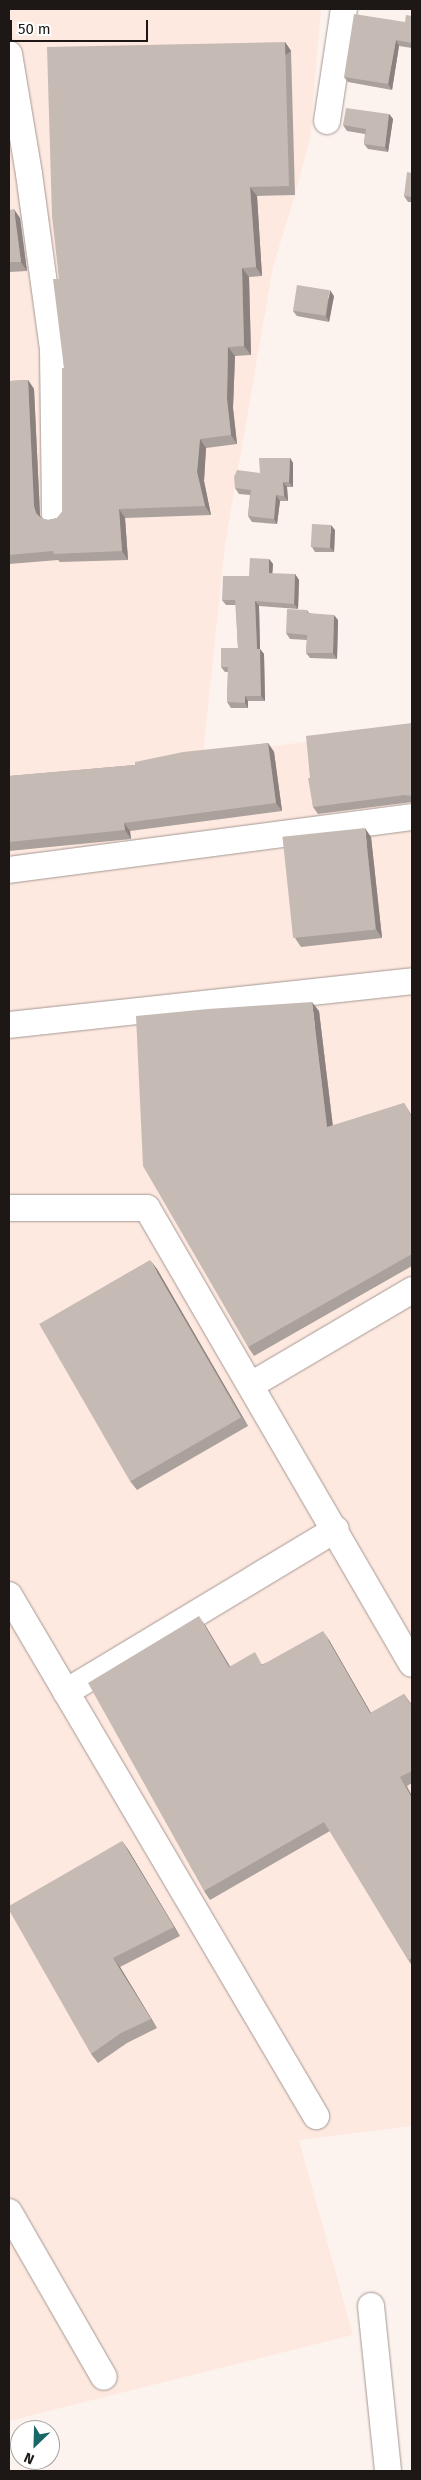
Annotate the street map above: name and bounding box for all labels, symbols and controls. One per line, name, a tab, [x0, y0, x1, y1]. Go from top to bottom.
scale bar	[12, 10, 150, 42]
text: 50 m	[18, 20, 51, 38]
north arrow	[10, 2420, 60, 2470]
text: N	[21, 2449, 37, 2468]

